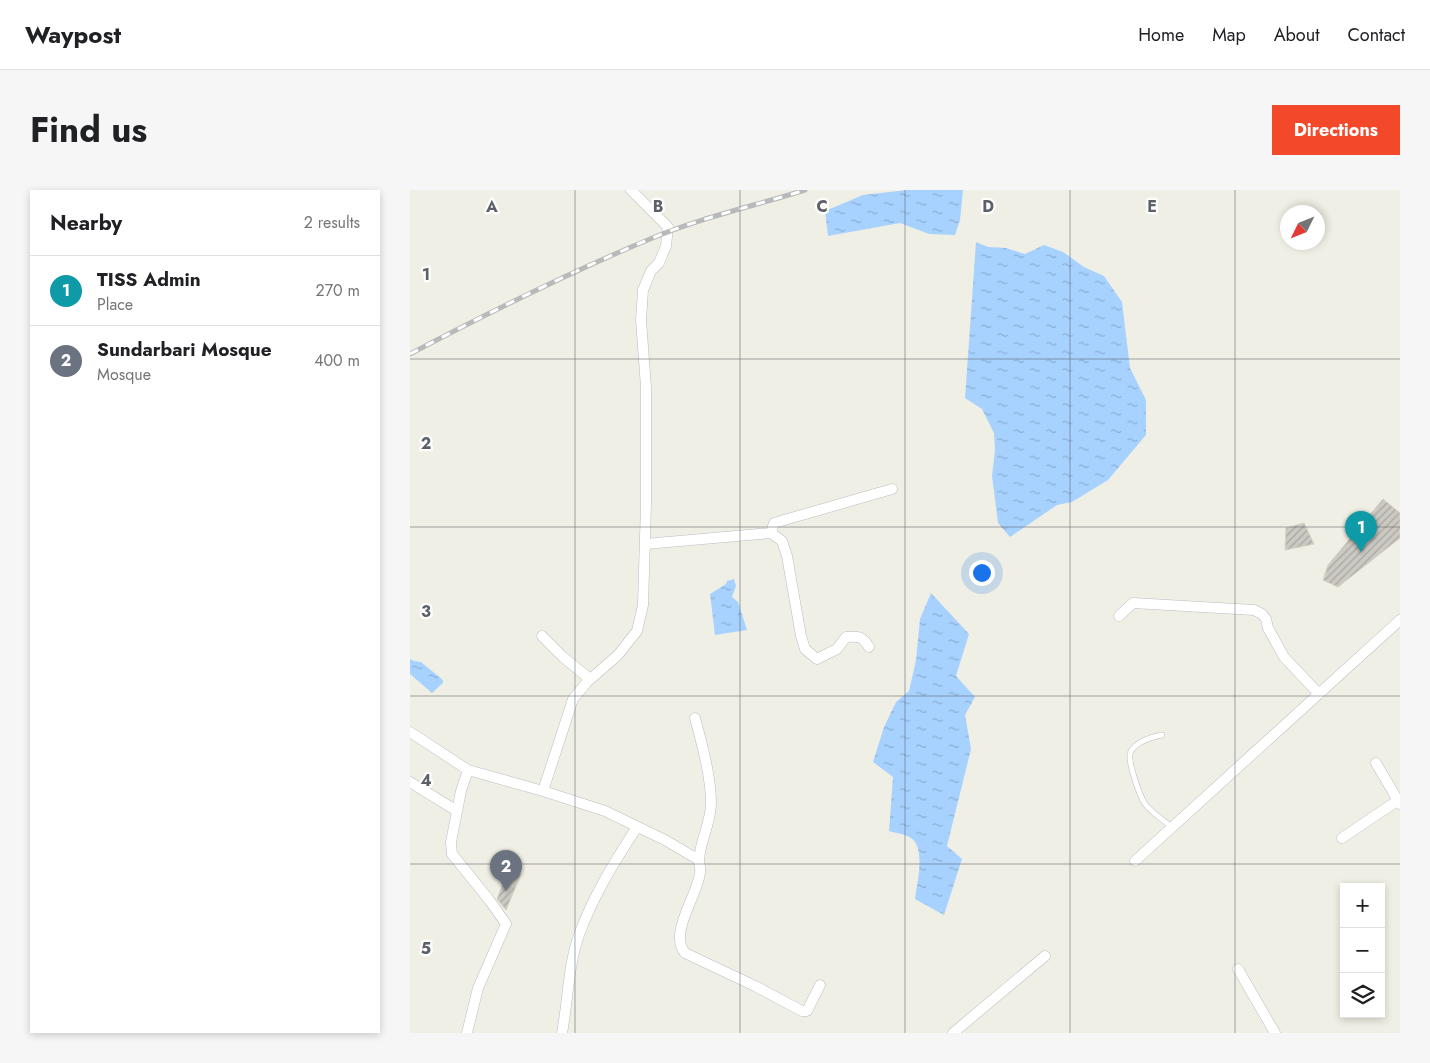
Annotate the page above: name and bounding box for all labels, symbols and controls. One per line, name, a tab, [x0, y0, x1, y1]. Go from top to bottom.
text: Waypost	[25, 17, 121, 52]
text: Home	[1138, 22, 1184, 48]
text: Map	[1212, 22, 1246, 48]
text: About	[1274, 22, 1319, 48]
text: Contact	[1347, 22, 1405, 48]
text: Find us	[30, 105, 147, 155]
button: Directions	[1272, 105, 1400, 155]
text: A	[485, 195, 498, 218]
text: B	[653, 195, 663, 218]
text: C	[816, 195, 828, 218]
text: D	[982, 195, 994, 218]
text: E	[1147, 195, 1157, 218]
north arrow	[1280, 205, 1325, 250]
text: Nearby	[50, 208, 122, 238]
text: 2 results	[304, 211, 360, 234]
text: 1	[422, 263, 430, 286]
text: TISS Admin	[97, 266, 201, 293]
text: 1	[62, 279, 70, 302]
text: 270 m	[316, 279, 360, 302]
text: Place	[97, 293, 133, 316]
text: Sundarbari Mosque	[97, 336, 272, 363]
text: 2	[61, 349, 71, 372]
text: 400 m	[314, 349, 360, 372]
text: Mosque	[97, 363, 151, 386]
text: 2	[421, 432, 431, 455]
pin: 1	[1345, 511, 1377, 552]
your location	[969, 560, 995, 586]
text: 3	[421, 600, 431, 623]
text: 4	[420, 769, 432, 792]
pin: 2	[490, 850, 522, 891]
map controls	[1340, 883, 1385, 1018]
button: +	[1340, 883, 1385, 928]
button: −	[1340, 928, 1385, 973]
text: 5	[421, 937, 431, 960]
button: layers	[1340, 973, 1385, 1018]

